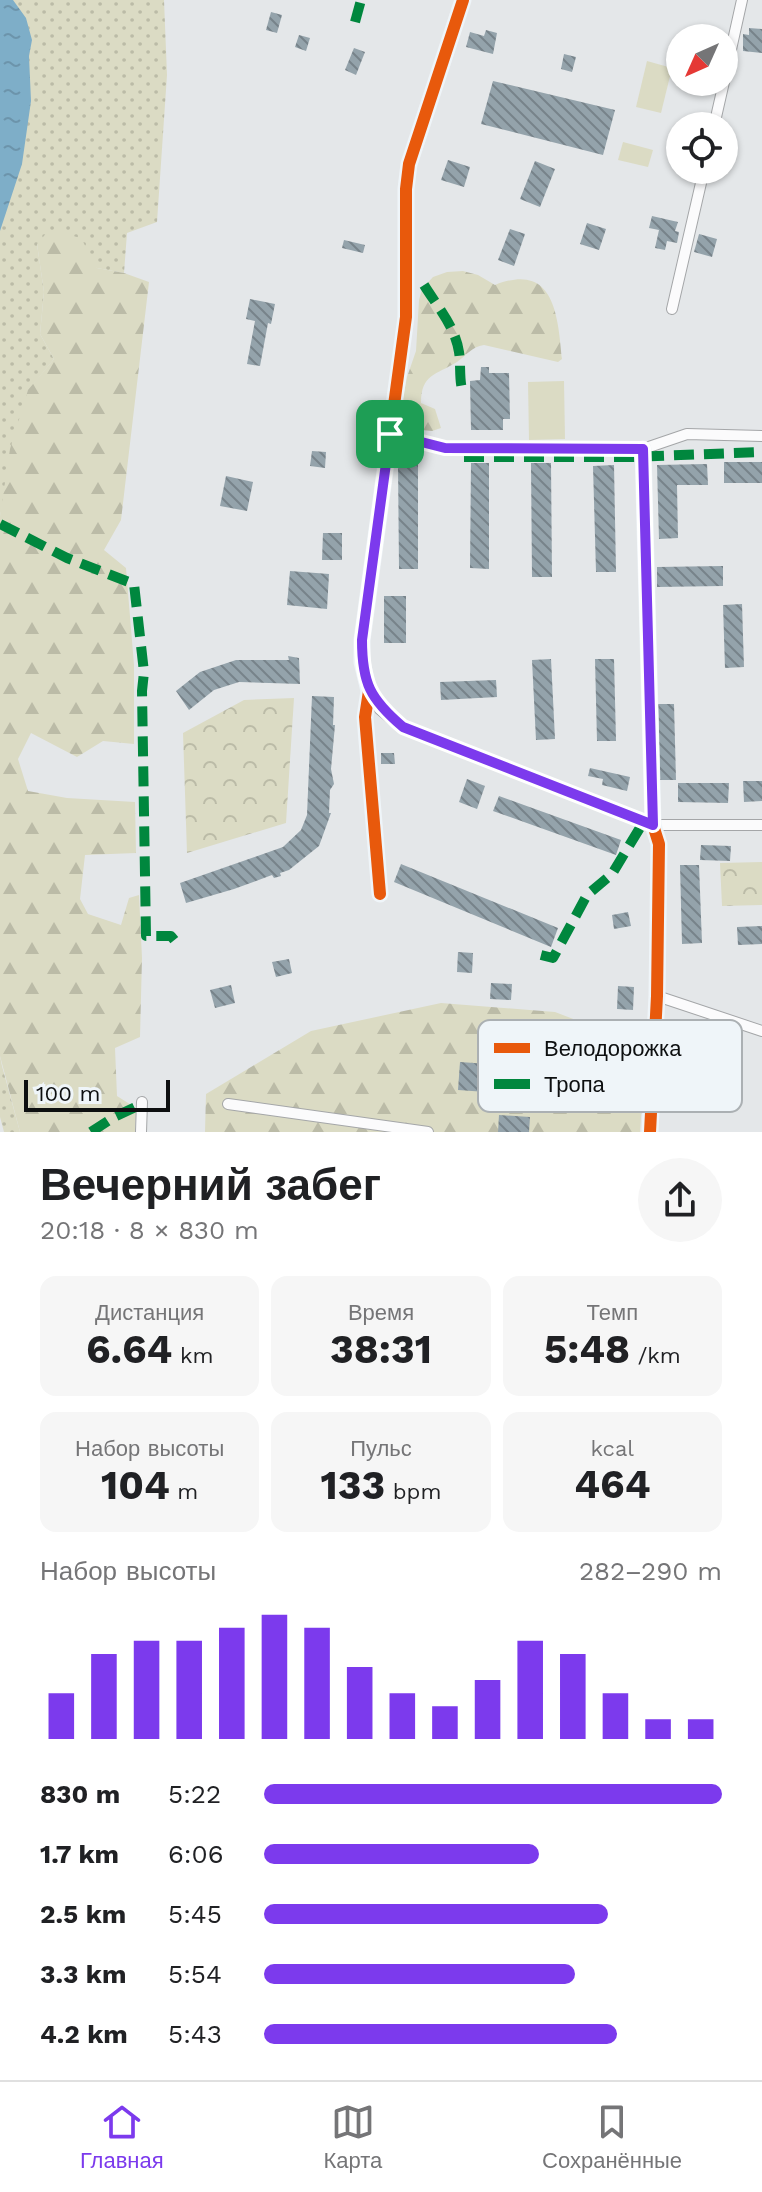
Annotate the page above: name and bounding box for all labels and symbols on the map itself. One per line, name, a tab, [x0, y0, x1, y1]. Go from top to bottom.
north arrow	[666, 24, 738, 96]
pin	[356, 400, 424, 468]
legend	[478, 1020, 742, 1112]
text: Велодорожка	[544, 1036, 682, 1061]
text: Тропа	[544, 1072, 606, 1097]
scale bar	[24, 1076, 170, 1112]

